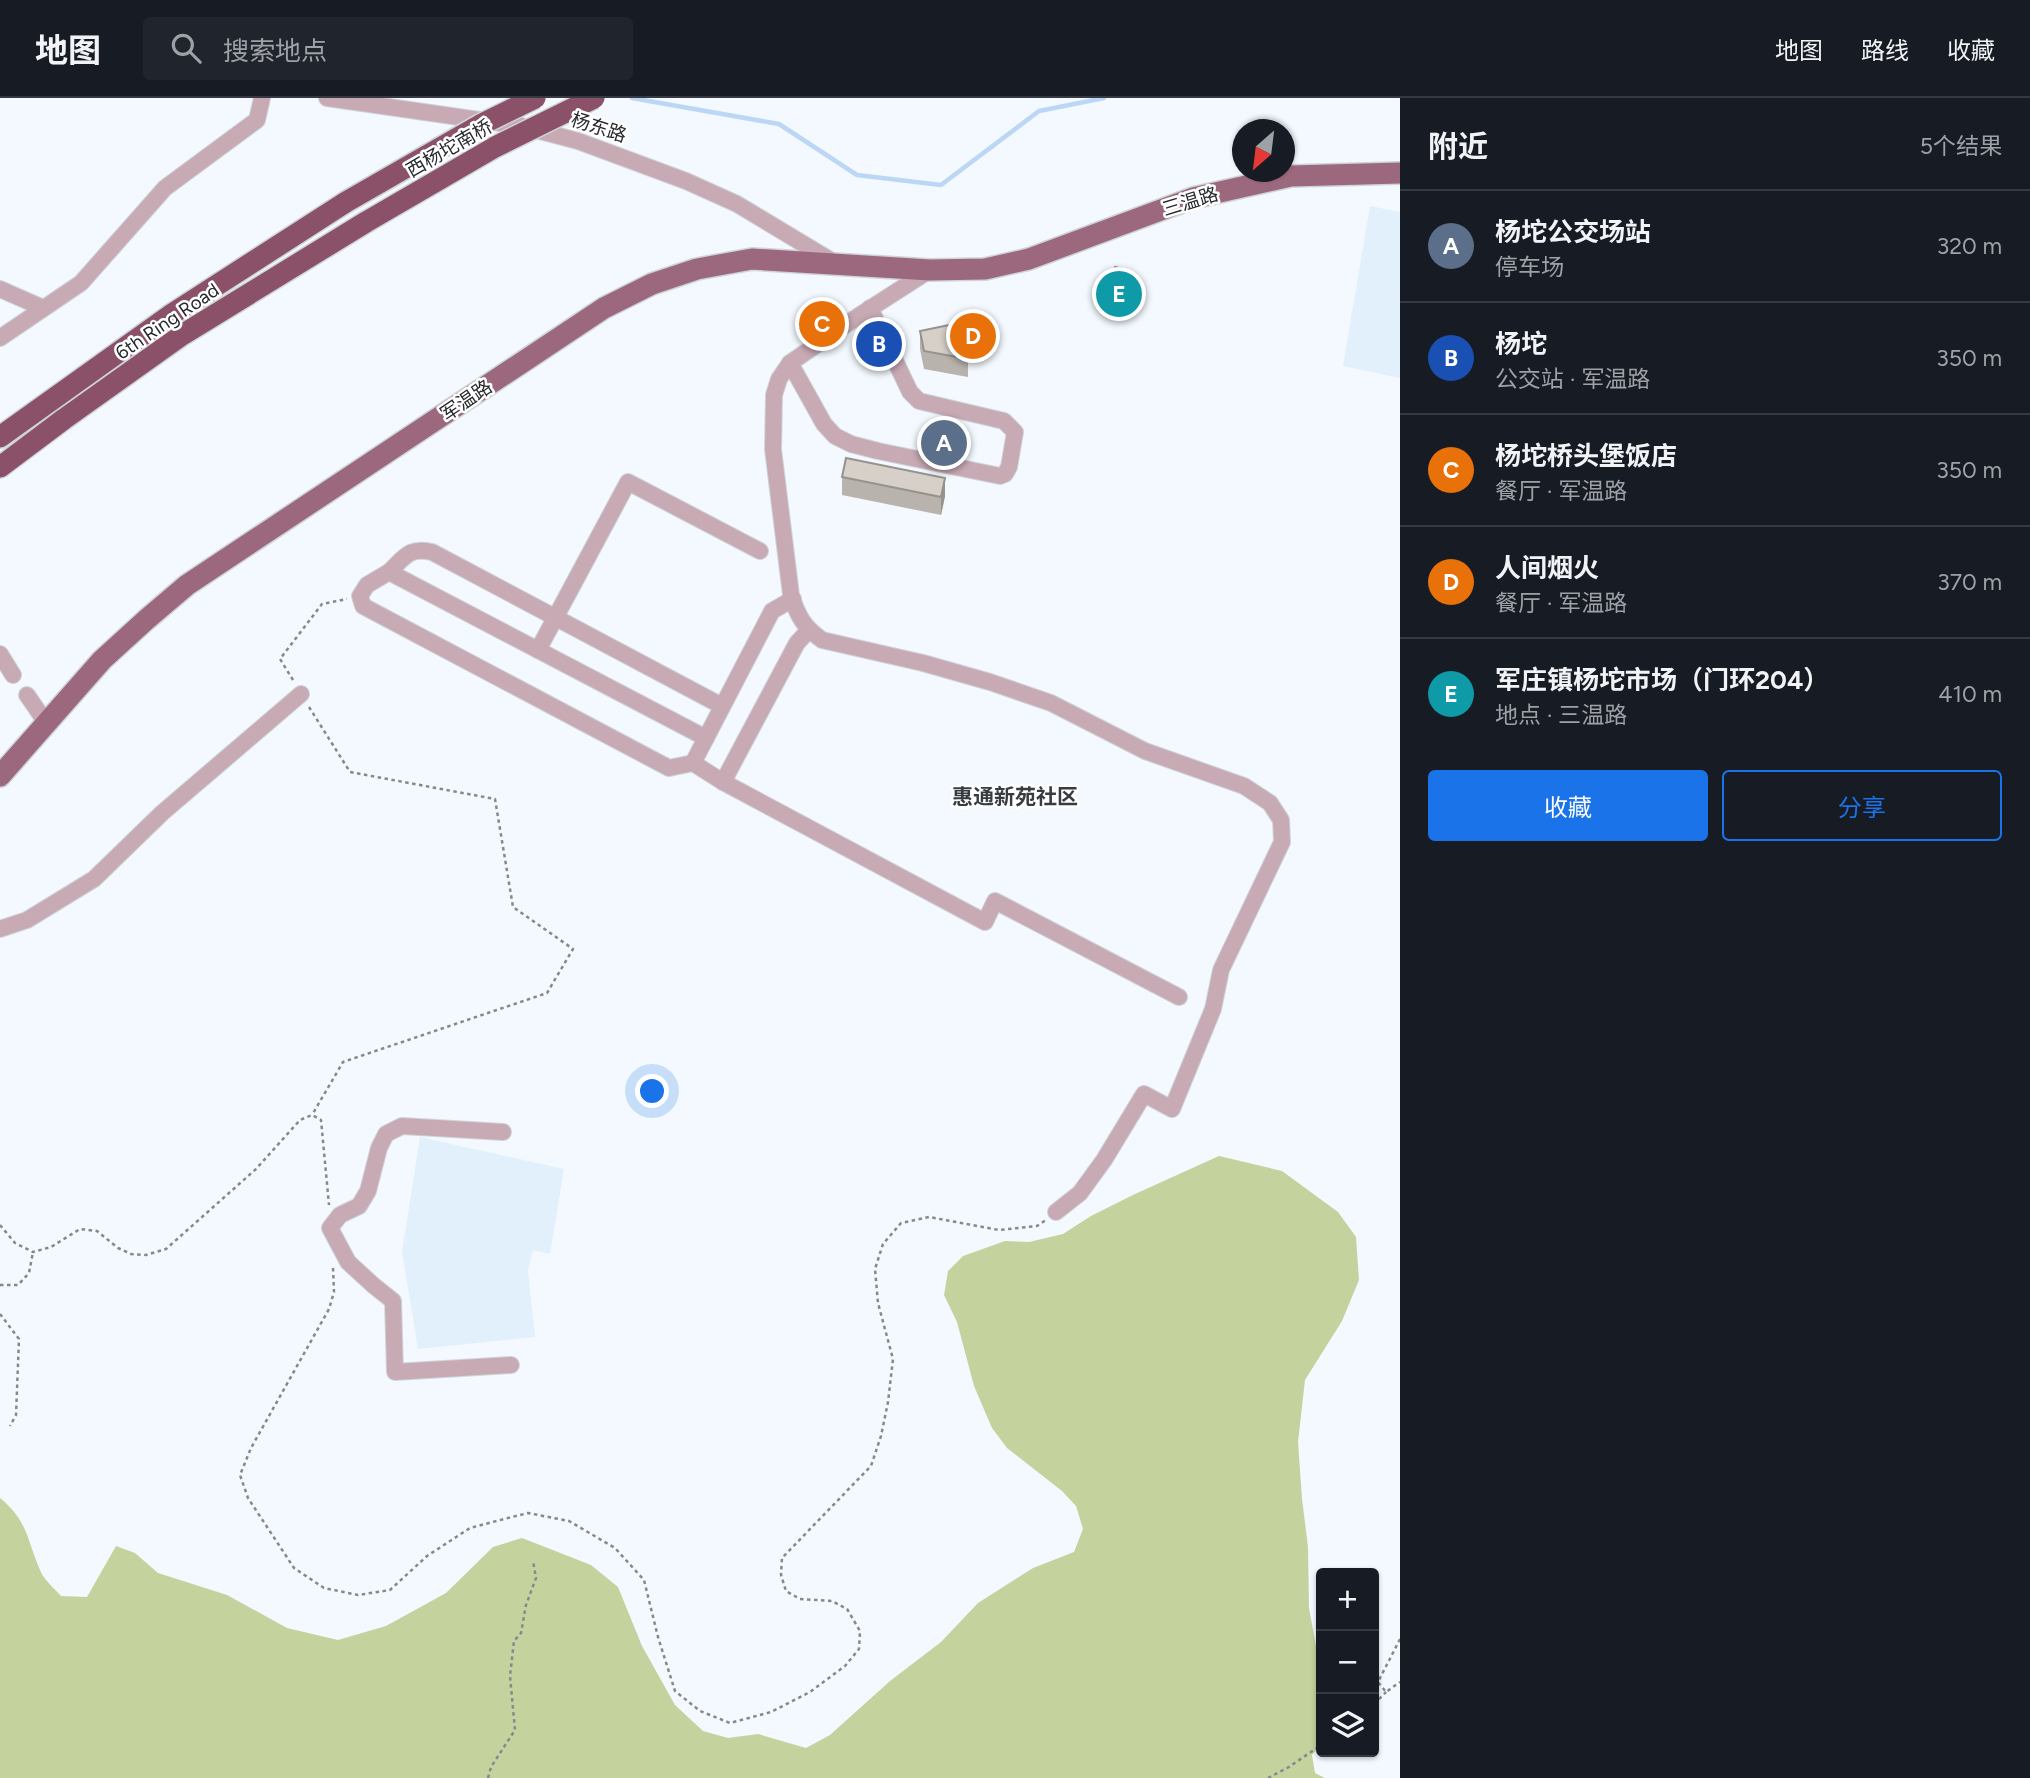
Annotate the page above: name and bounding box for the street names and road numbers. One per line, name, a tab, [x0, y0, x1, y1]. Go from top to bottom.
street label: 杨东路	[568, 108, 630, 147]
street label: 西杨坨南桥	[402, 115, 496, 182]
street label: 三温路	[1160, 182, 1221, 221]
street label: 6th Ring Road	[111, 278, 223, 364]
street label: 军温路	[436, 375, 496, 426]

